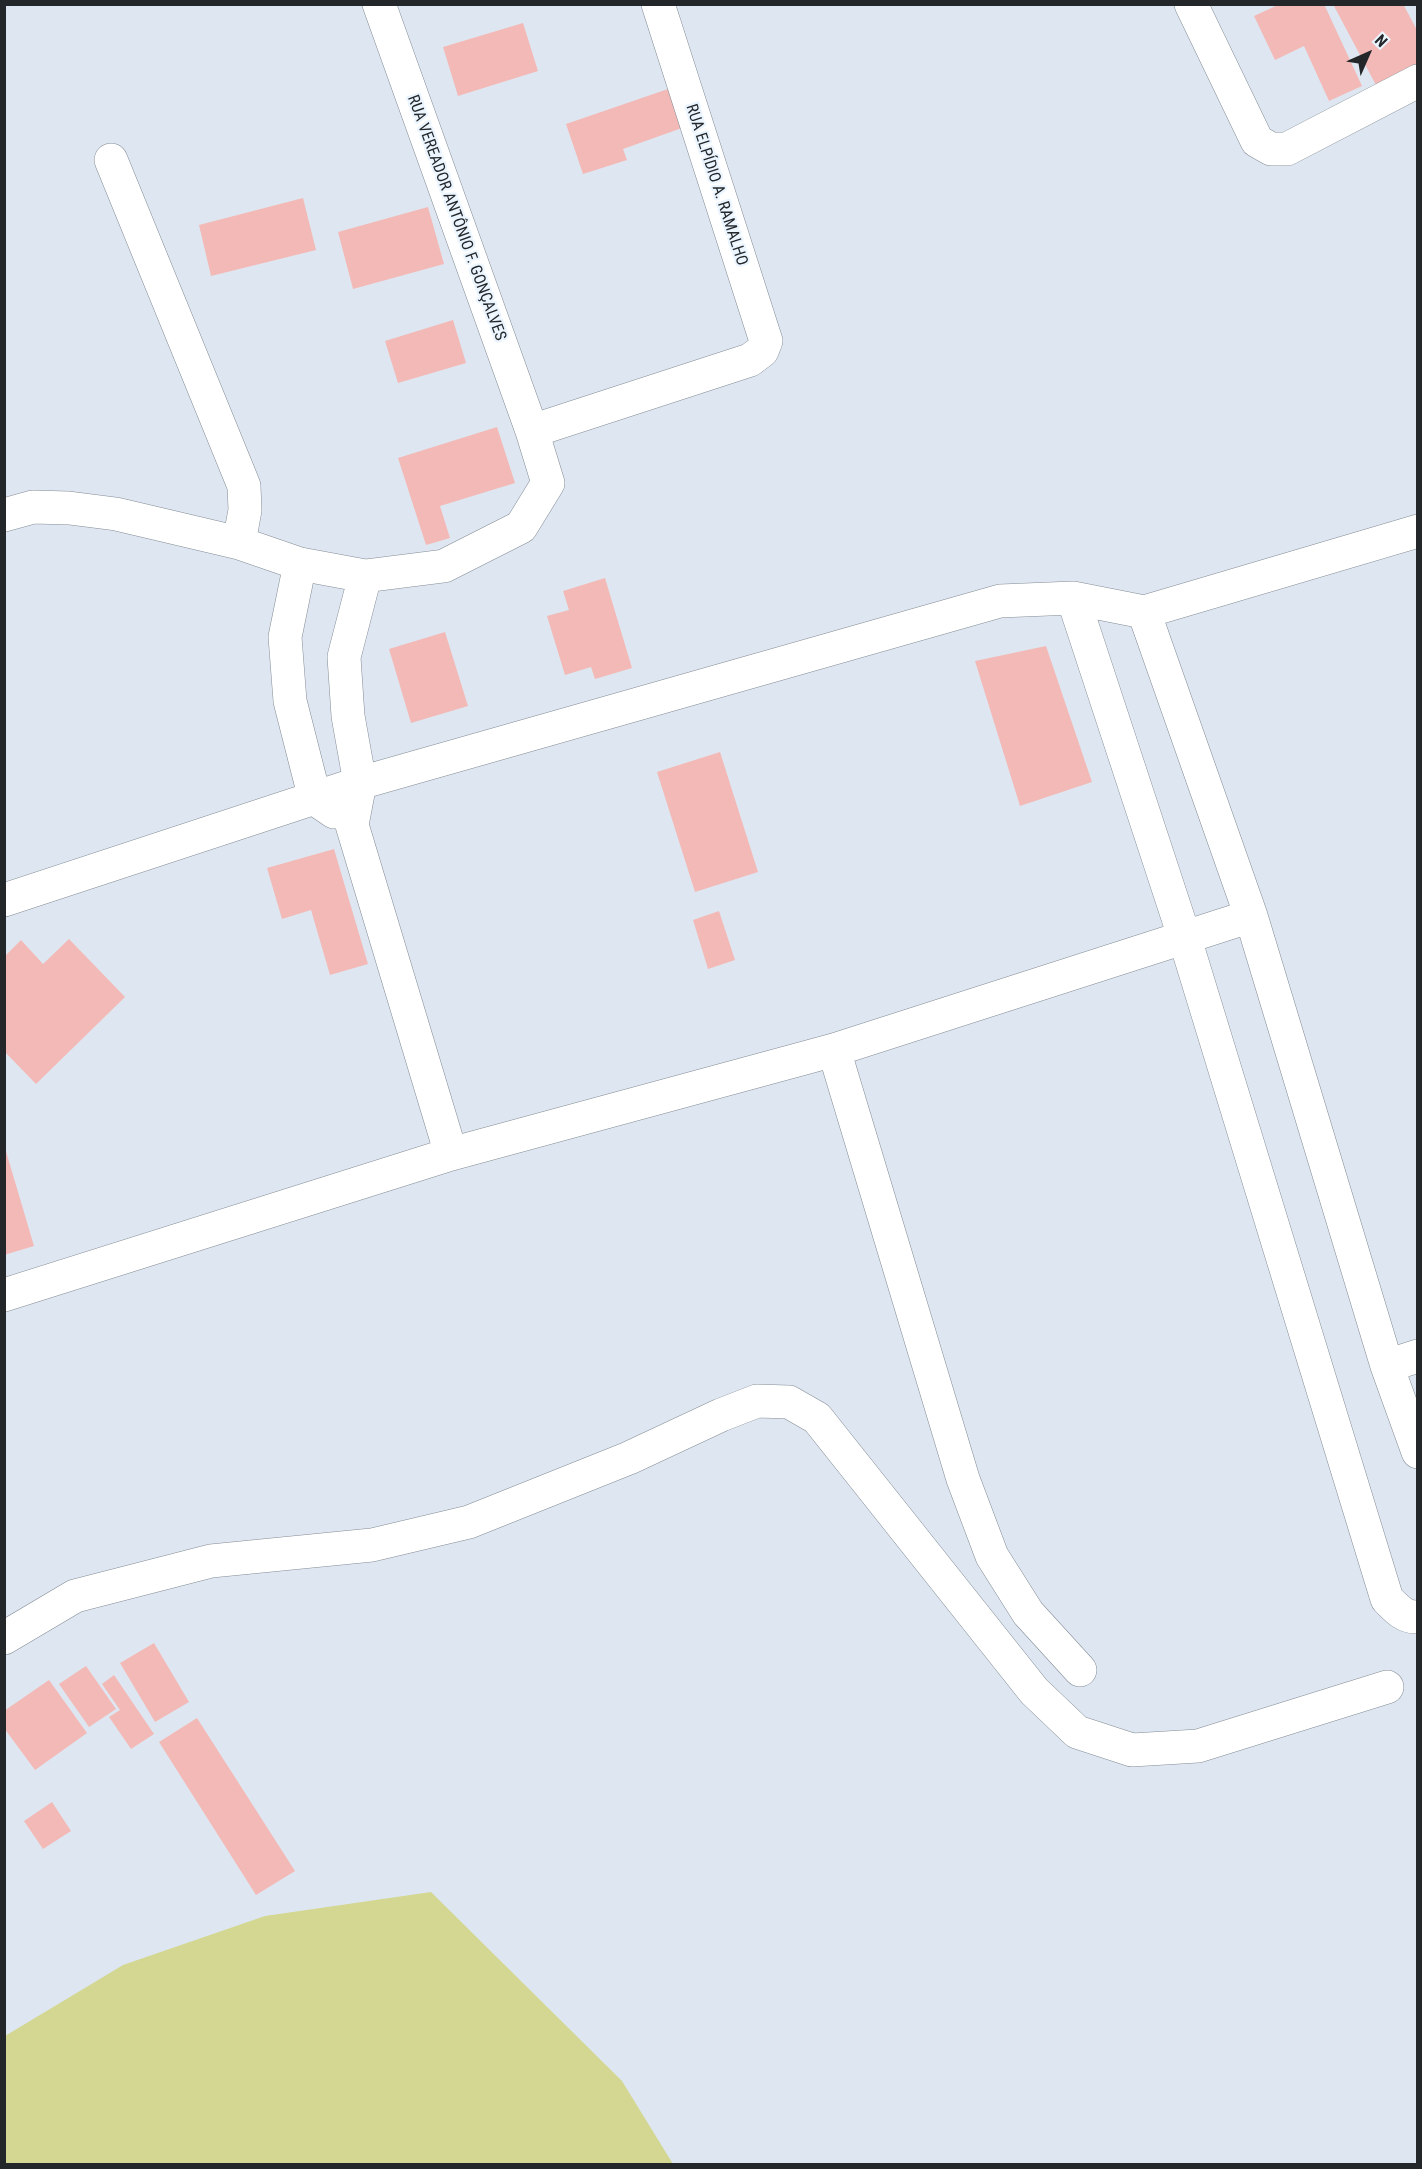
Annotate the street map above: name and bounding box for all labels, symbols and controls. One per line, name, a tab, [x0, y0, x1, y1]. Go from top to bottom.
north arrow	[1338, 24, 1398, 84]
text: N	[1371, 31, 1391, 51]
street label: RUA VEREADOR ANTÔNIO F. GONÇALVES	[403, 93, 509, 343]
street label: RUA ELPÍDIO A. RAMALHO	[681, 102, 751, 268]

